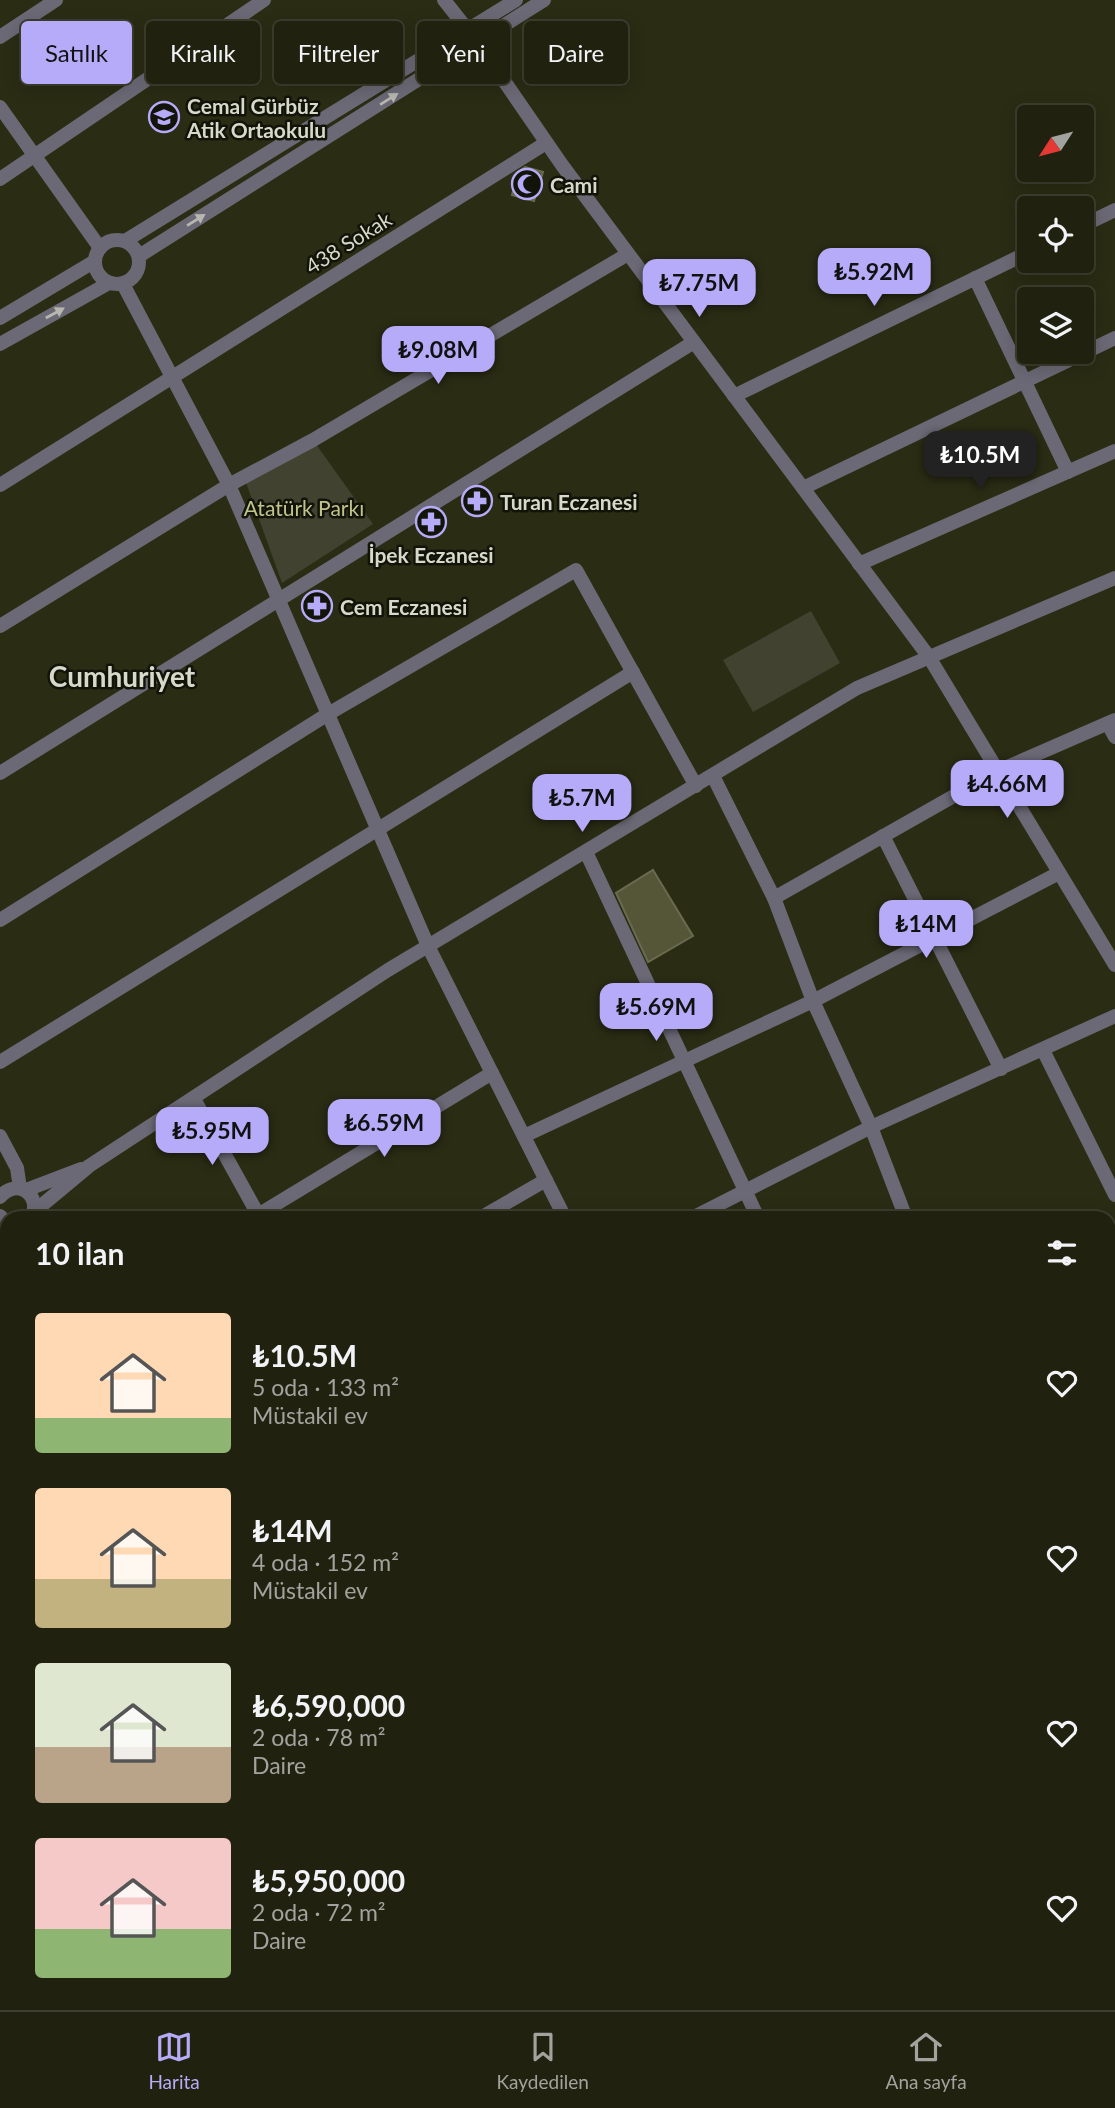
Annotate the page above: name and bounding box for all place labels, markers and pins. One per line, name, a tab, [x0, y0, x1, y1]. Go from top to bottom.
place label: Cemal Gürbüz Atik Ortaokulu	[186, 93, 326, 142]
school or university icon: Cemal Gürbüz Atik Ortaokulu	[147, 100, 181, 134]
mosque icon: Cami	[510, 167, 544, 201]
place label: Cami	[550, 172, 597, 197]
pin: ₺5.92M	[817, 248, 931, 308]
pin: ₺7.75M	[642, 260, 756, 319]
pin: ₺9.08M	[381, 326, 495, 386]
pin: ₺10.5M	[923, 432, 1037, 491]
pharmacy icon: Turan Eczanesi	[460, 484, 494, 518]
place label: Turan Eczanesi	[500, 489, 637, 514]
pharmacy icon: İpek Eczanesi	[414, 505, 448, 539]
place label: İpek Eczanesi	[368, 542, 494, 567]
pharmacy icon: Cem Eczanesi	[300, 589, 334, 623]
place label: Cem Eczanesi	[340, 594, 467, 619]
pin: ₺4.66M	[950, 760, 1064, 820]
pin: ₺5.7M	[533, 774, 631, 834]
pin: ₺14M	[885, 900, 967, 960]
pin: ₺5.69M	[599, 984, 713, 1043]
pin: ₺6.59M	[327, 1100, 441, 1159]
pin: ₺5.95M	[155, 1108, 269, 1167]

